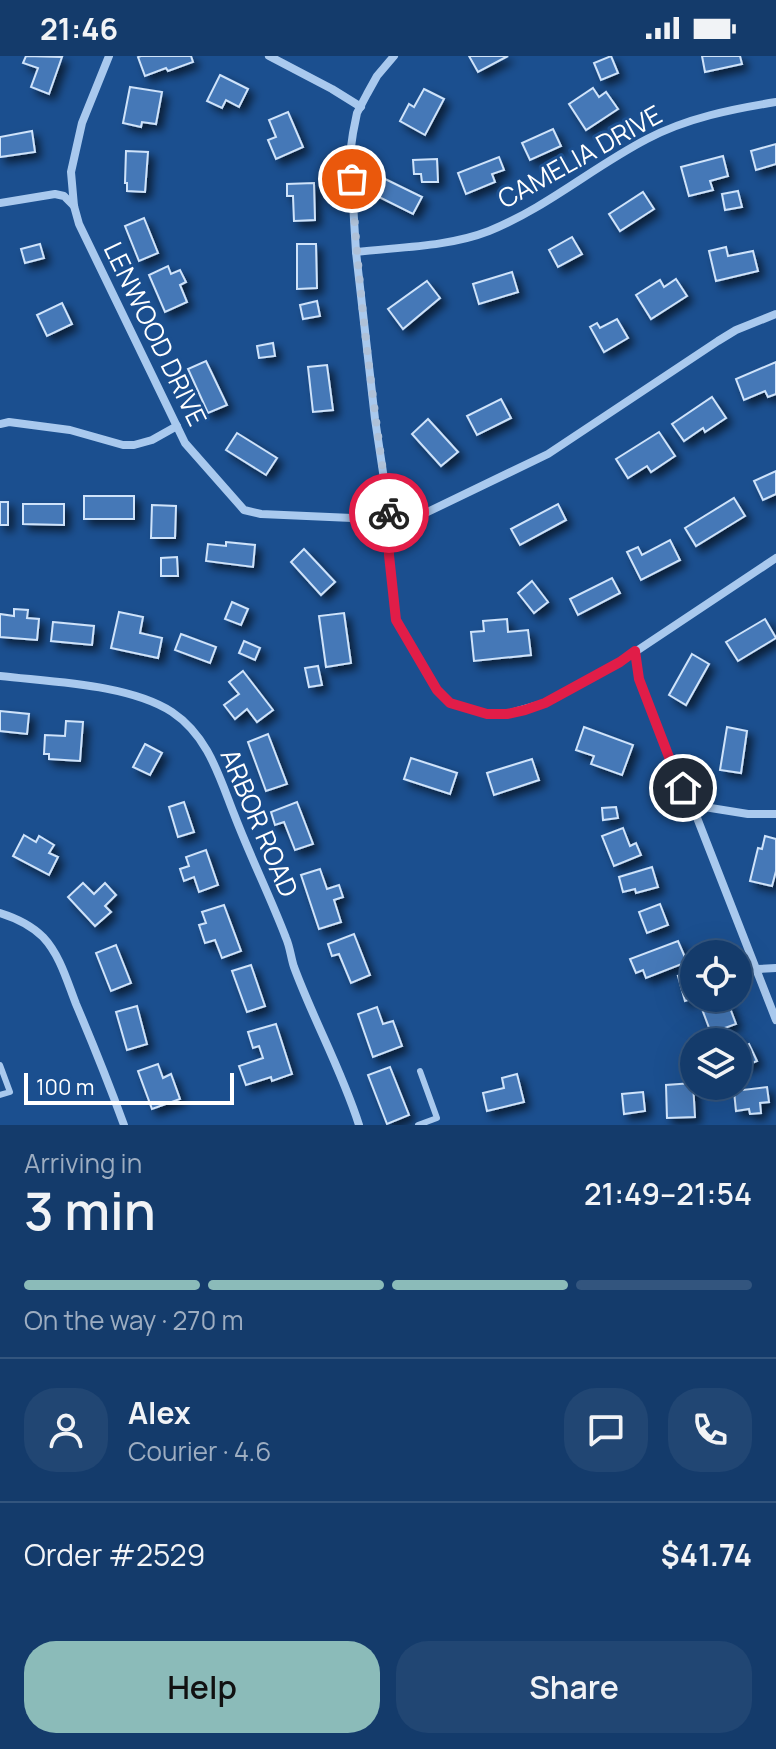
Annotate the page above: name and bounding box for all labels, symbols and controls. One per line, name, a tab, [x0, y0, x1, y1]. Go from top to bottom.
text: 21:46	[40, 8, 118, 49]
street label: CAMELIA DRIVE	[491, 96, 668, 216]
pin	[318, 145, 386, 213]
icon: bag	[330, 157, 374, 201]
street label: LENWOOD DRIVE	[96, 236, 216, 432]
courier	[349, 473, 429, 553]
icon: bike	[367, 491, 411, 535]
street label: ARBOR ROAD	[213, 743, 307, 902]
pin	[649, 754, 717, 822]
icon: home	[661, 766, 705, 810]
map controls	[680, 940, 752, 1100]
button: locate	[680, 940, 752, 1012]
button: layers	[680, 1028, 752, 1100]
scale bar	[24, 1069, 234, 1105]
text: 100 m	[36, 1072, 94, 1102]
text: Arriving in	[24, 1145, 142, 1181]
text: 21:49–21:54	[584, 1173, 752, 1214]
text: 3 min	[24, 1175, 156, 1246]
text: On the way · 270 m	[24, 1302, 244, 1338]
button: person	[24, 1388, 108, 1472]
button: chat	[564, 1388, 648, 1472]
button: phone	[668, 1388, 752, 1472]
text: Alex	[128, 1392, 191, 1433]
text: Courier · 4.6	[128, 1433, 271, 1469]
text: Order #2529	[24, 1534, 205, 1575]
text: $41.74	[661, 1534, 752, 1575]
button: Help	[24, 1641, 380, 1733]
button: Share	[396, 1641, 752, 1733]

